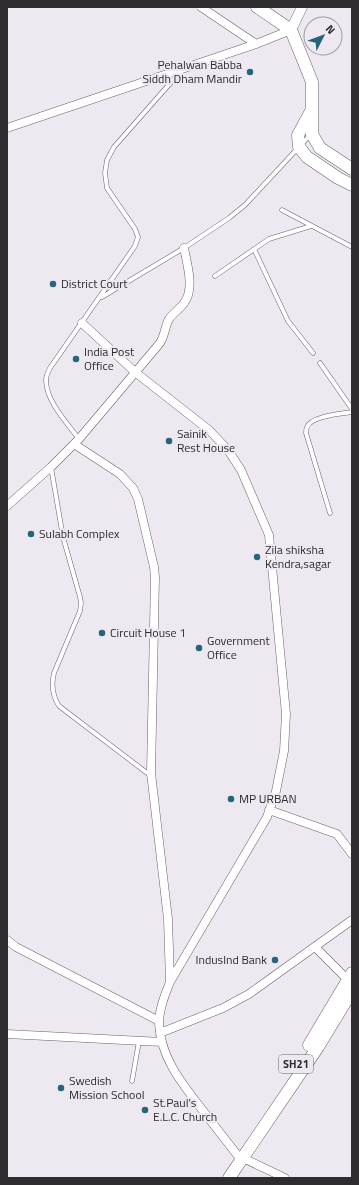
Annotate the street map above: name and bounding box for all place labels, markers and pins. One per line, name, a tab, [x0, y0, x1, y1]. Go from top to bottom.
place label: Pehalwan Babba Siddh Dham Mandir	[143, 55, 242, 88]
marker: Pehalwan Babba Siddh Dham Mandir	[245, 67, 255, 77]
place label: District Court	[61, 274, 128, 293]
marker: District Court	[48, 279, 58, 289]
place label: India Post Office	[84, 342, 135, 375]
marker: India Post Office	[71, 354, 81, 364]
place label: Sainik Rest House	[177, 424, 235, 457]
marker: Sainik Rest House	[164, 436, 174, 446]
place label: Sulabh Complex	[39, 524, 120, 543]
marker: Sulabh Complex	[26, 529, 36, 539]
place label: Zila shiksha Kendra,sagar	[265, 540, 331, 573]
marker: Zila shiksha Kendra,sagar	[252, 552, 262, 562]
place label: Circuit House 1	[110, 623, 186, 642]
marker: Circuit House 1	[97, 628, 107, 638]
place label: Government Office	[207, 631, 270, 664]
marker: Government Office	[194, 643, 204, 653]
place label: MP URBAN	[239, 789, 297, 808]
marker: MP URBAN	[226, 794, 236, 804]
place label: Induslnd Bank	[196, 950, 267, 969]
marker: Induslnd Bank	[270, 955, 280, 965]
place label: Swedish Mission School	[69, 1071, 145, 1104]
marker: Swedish Mission School	[56, 1083, 66, 1093]
place label: St.Paul's E.L.C. Church	[153, 1093, 217, 1126]
marker: St.Paul's E.L.C. Church	[140, 1105, 150, 1115]

